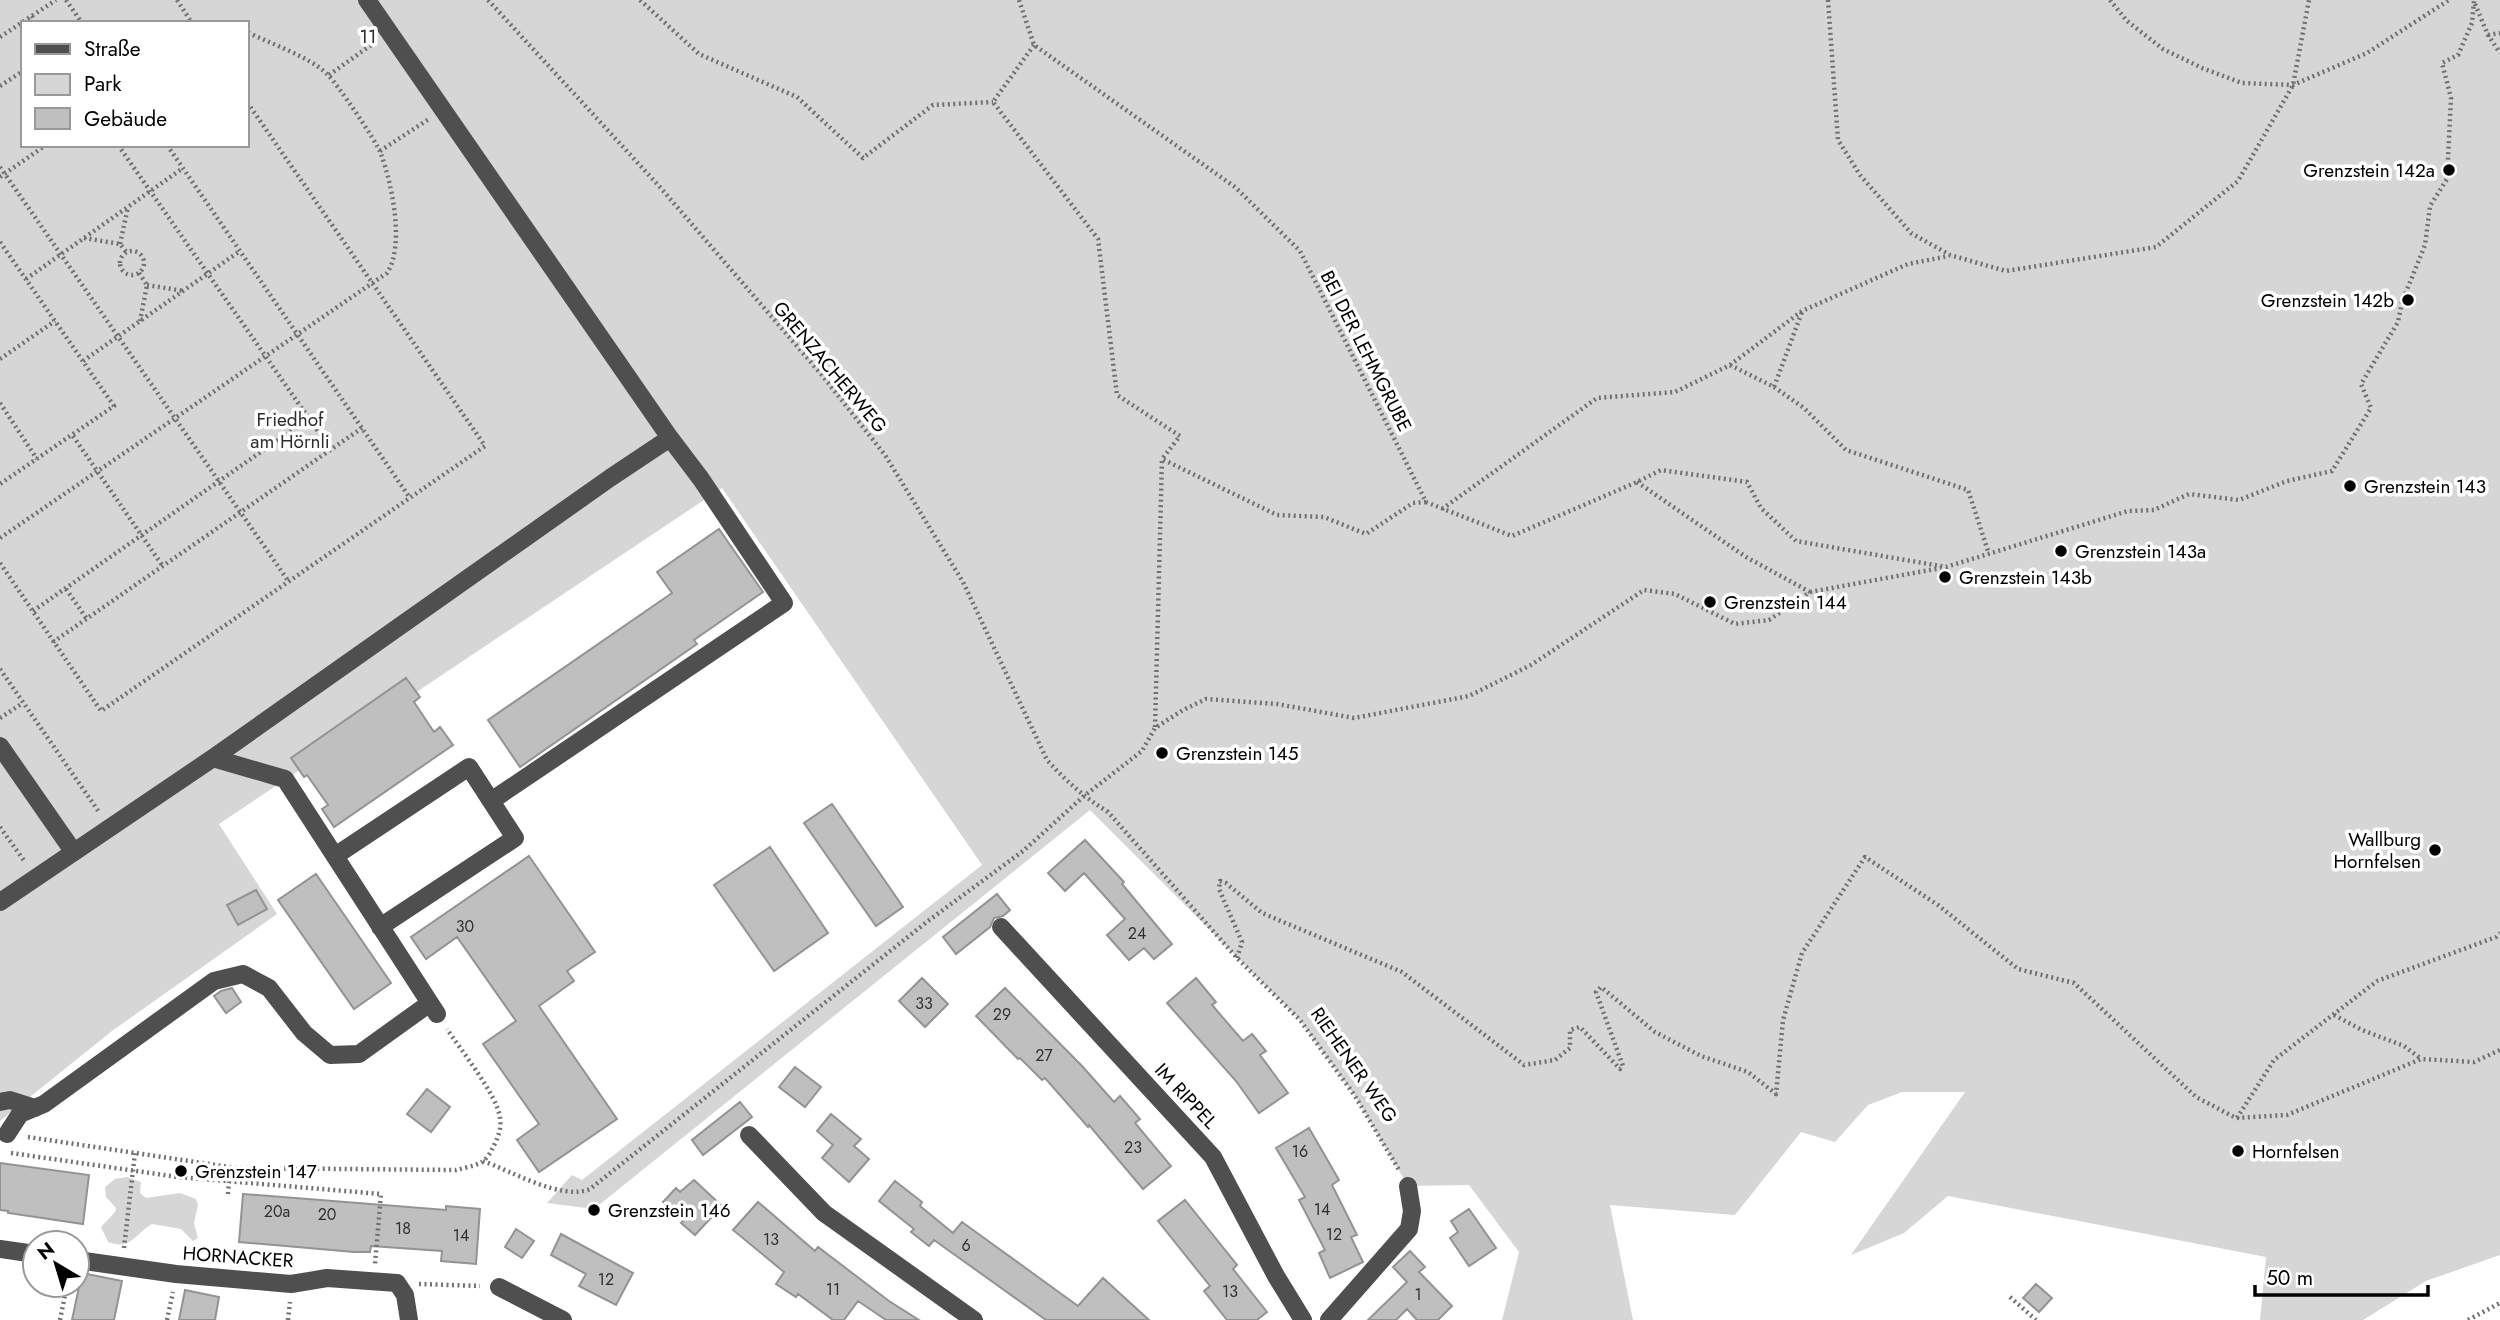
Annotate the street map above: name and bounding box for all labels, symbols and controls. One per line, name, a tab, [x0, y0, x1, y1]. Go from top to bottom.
legend	[21, 21, 248, 147]
park label: 11	[359, 23, 377, 50]
text: Straße	[84, 34, 141, 64]
text: Park	[84, 69, 122, 99]
text: Gebäude	[84, 104, 167, 134]
place label: Grenzstein 142a	[2303, 157, 2435, 184]
marker: Grenzstein 142a	[2441, 162, 2457, 178]
street label: BEI DER LEHMGRUBE	[1314, 266, 1418, 436]
place label: Grenzstein 142b	[2261, 287, 2394, 314]
marker: Grenzstein 142b	[2400, 292, 2416, 308]
street label: GRENZACHERWEG	[767, 295, 893, 439]
park label: Friedhof am Hörnli	[250, 406, 330, 455]
place label: Grenzstein 143	[2364, 473, 2486, 500]
marker: Grenzstein 143	[2342, 478, 2358, 494]
place label: Grenzstein 143a	[2075, 538, 2206, 565]
marker: Grenzstein 143a	[2053, 543, 2069, 559]
place label: Grenzstein 143b	[1959, 564, 2092, 591]
marker: Grenzstein 143b	[1937, 569, 1953, 585]
place label: Grenzstein 144	[1724, 589, 1847, 616]
marker: Grenzstein 144	[1702, 594, 1718, 610]
place label: Grenzstein 145	[1176, 740, 1298, 767]
marker: Grenzstein 145	[1154, 745, 1170, 761]
place label: Wallburg Hornfelsen	[2334, 826, 2421, 875]
marker: Wallburg Hornfelsen	[2427, 842, 2443, 858]
house number: 30	[456, 915, 474, 938]
house number: 24	[1128, 922, 1146, 945]
house number: 33	[915, 992, 933, 1015]
street label: RIEHENER WEG	[1304, 1002, 1404, 1128]
house number: 29	[993, 1003, 1011, 1026]
house number: 27	[1035, 1044, 1053, 1067]
street label: IM RIPPEL	[1149, 1057, 1224, 1135]
house number: 23	[1124, 1136, 1142, 1159]
place label: Hornfelsen	[2252, 1138, 2339, 1165]
house number: 16	[1292, 1140, 1308, 1163]
marker: Hornfelsen	[2230, 1143, 2246, 1159]
place label: Grenzstein 147	[195, 1158, 317, 1185]
marker: Grenzstein 147	[173, 1163, 189, 1179]
place label: Grenzstein 146	[608, 1197, 731, 1224]
house number: 14	[1314, 1198, 1330, 1221]
house number: 20a	[264, 1200, 290, 1223]
marker: Grenzstein 146	[586, 1202, 602, 1218]
house number: 20	[318, 1203, 336, 1226]
house number: 18	[395, 1217, 411, 1240]
house number: 12	[1326, 1223, 1342, 1246]
house number: 14	[453, 1224, 469, 1247]
house number: 13	[763, 1228, 779, 1251]
north arrow	[21, 1229, 91, 1299]
house number: 6	[961, 1234, 971, 1257]
text: N	[32, 1236, 60, 1266]
street label: HORNACKER	[182, 1240, 295, 1274]
scale bar	[2255, 1254, 2428, 1298]
text: 50 m	[2266, 1263, 2313, 1293]
house number: 12	[598, 1268, 614, 1291]
house number: 11	[826, 1278, 840, 1301]
house number: 13	[1222, 1280, 1238, 1303]
house number: 1	[1414, 1283, 1422, 1306]

